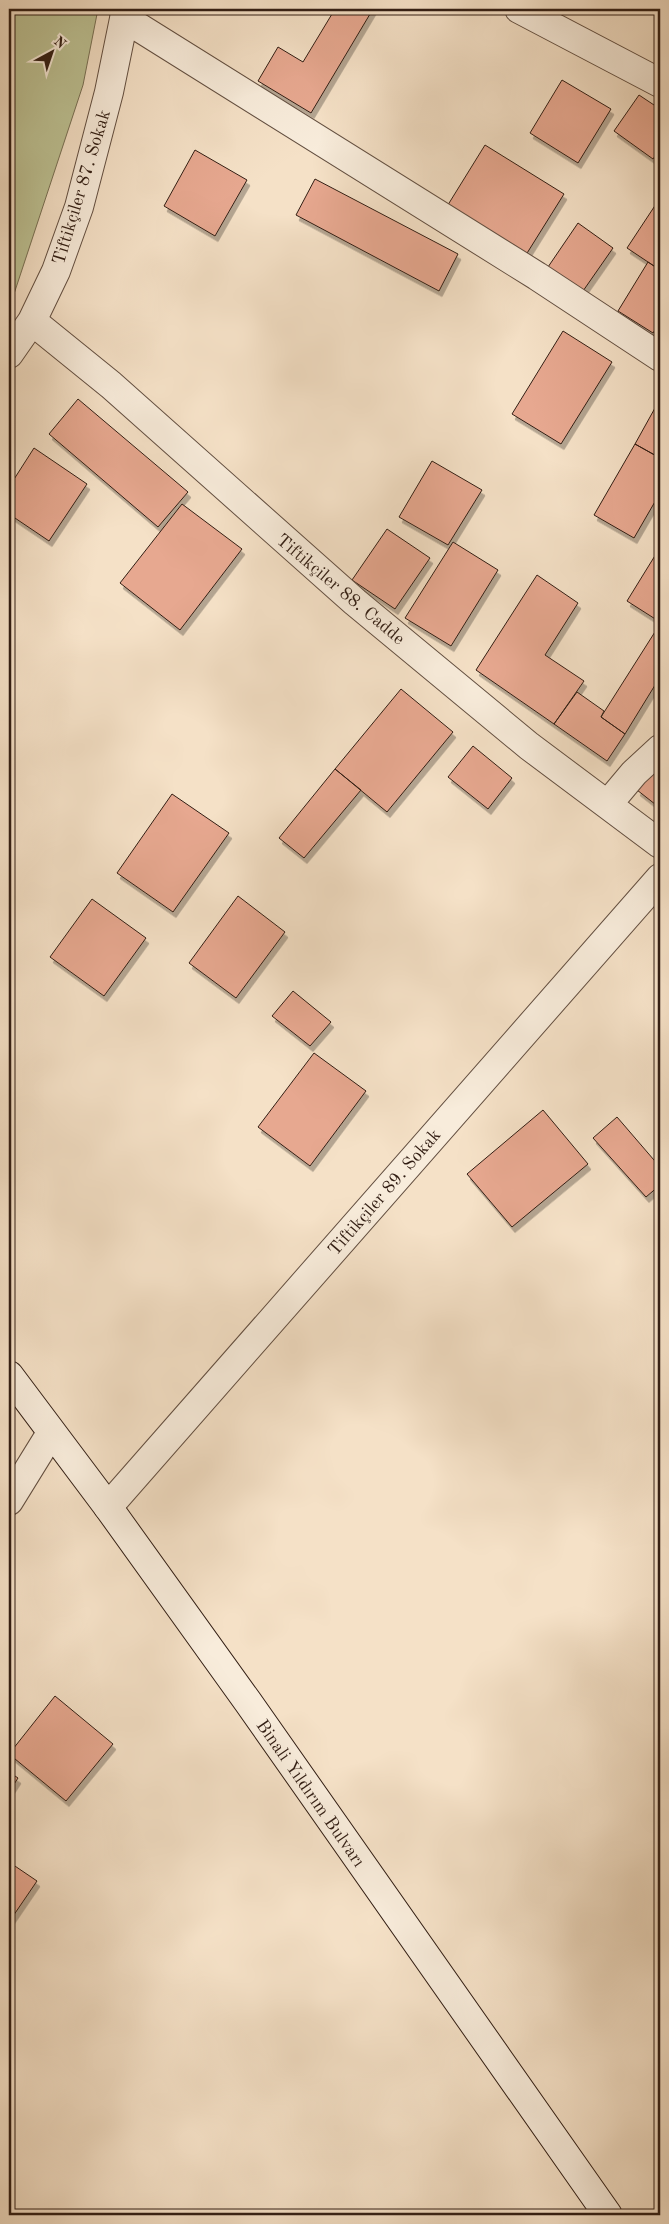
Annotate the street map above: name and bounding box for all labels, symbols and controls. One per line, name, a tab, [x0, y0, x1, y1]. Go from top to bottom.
north arrow	[28, 28, 78, 78]
text: N	[51, 34, 69, 52]
street label: Tiftikçiler 87. Sokak	[50, 108, 114, 267]
street label: Tiftikçiler 88. Cadde	[273, 531, 408, 649]
street label: Tiftikçiler 89. Sokak	[325, 1126, 444, 1259]
street label: Binali Yıldırım Bulvarı	[253, 1717, 368, 1871]

